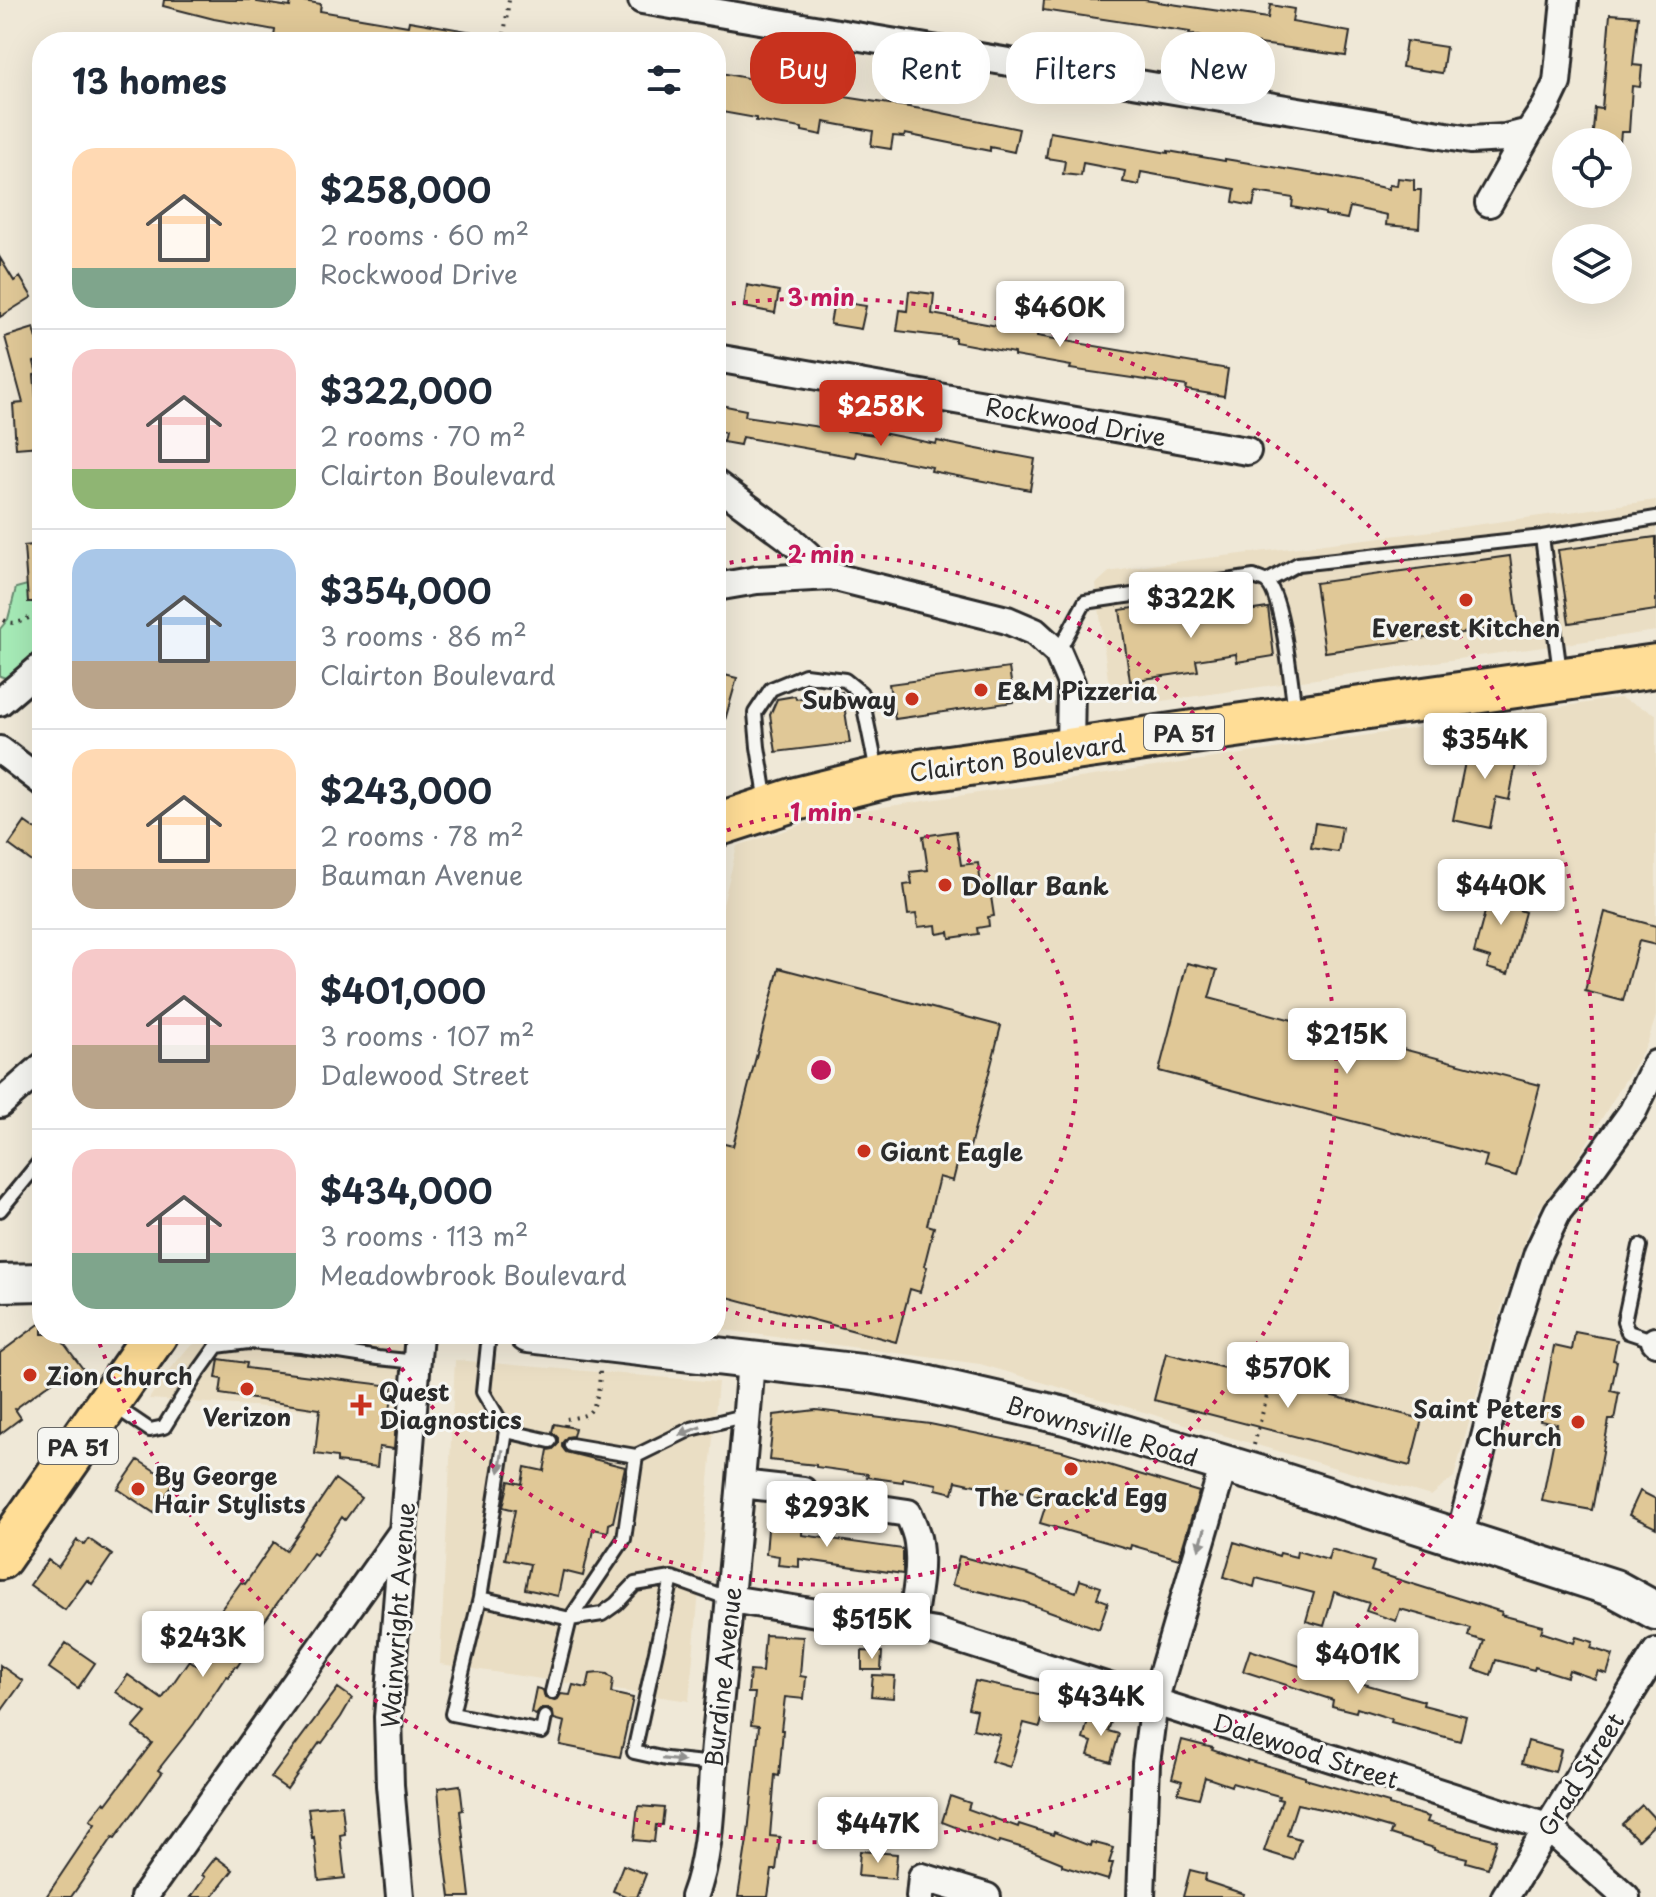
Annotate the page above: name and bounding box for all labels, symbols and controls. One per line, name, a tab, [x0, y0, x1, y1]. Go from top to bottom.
chip: Buy	[750, 32, 856, 104]
chip: Rent	[872, 32, 990, 104]
chip: Filters	[1006, 32, 1145, 104]
chip: New	[1161, 32, 1275, 104]
text: 13 homes	[72, 54, 227, 106]
icon: filters	[642, 58, 686, 102]
map controls	[1552, 128, 1632, 304]
button: locate	[1552, 128, 1632, 208]
text: $258,000	[320, 163, 491, 215]
icon: home	[136, 180, 232, 276]
text: 2 rooms · 60 m²	[320, 215, 529, 254]
button: layers	[1552, 224, 1632, 304]
text: Rockwood Drive	[320, 254, 518, 293]
text: 3 min	[787, 278, 855, 314]
pin: $460K	[1004, 281, 1116, 349]
text: $460K	[1014, 287, 1106, 326]
text: $322,000	[320, 364, 492, 416]
pin: $258K	[825, 380, 937, 448]
icon: home	[136, 381, 232, 477]
text: $258K	[837, 386, 925, 425]
street label: Rockwood Drive	[983, 387, 1169, 455]
text: 2 rooms · 70 m²	[320, 416, 526, 455]
text: Clairton Boulevard	[320, 455, 556, 494]
text: 2 min	[787, 535, 855, 571]
text: $354,000	[320, 564, 491, 616]
pin: $322K	[1135, 572, 1247, 640]
text: $322K	[1147, 578, 1235, 617]
icon: home	[136, 581, 232, 677]
marker: Everest Kitchen	[1457, 591, 1475, 609]
place label: Everest Kitchen	[1372, 609, 1560, 645]
text: 3 rooms · 86 m²	[320, 616, 527, 655]
text: Clairton Boulevard	[320, 655, 556, 694]
place label: E&M Pizzeria	[997, 672, 1157, 708]
place label: Subway	[802, 681, 896, 717]
marker: E&M Pizzeria	[972, 681, 990, 699]
marker: Subway	[903, 690, 921, 708]
pin: $354K	[1429, 713, 1541, 781]
road number: PA 51	[1144, 714, 1224, 750]
text: $354K	[1442, 719, 1528, 758]
street label: Clairton Boulevard	[907, 724, 1127, 790]
text: $243,000	[320, 764, 492, 816]
icon: home	[136, 781, 232, 877]
text: 1 min	[790, 793, 852, 829]
text: 2 rooms · 78 m²	[320, 816, 524, 855]
text: Bauman Avenue	[320, 855, 523, 894]
pin: $440K	[1445, 859, 1557, 927]
text: $440K	[1456, 865, 1546, 904]
place label: Dollar Bank	[961, 867, 1109, 903]
marker: Dollar Bank	[936, 876, 954, 894]
text: $401,000	[320, 964, 486, 1016]
icon: home	[136, 981, 232, 1077]
pin: $215K	[1291, 1008, 1403, 1076]
text: $215K	[1306, 1014, 1388, 1053]
text: 3 rooms · 107 m²	[320, 1016, 535, 1055]
text: Dalewood Street	[320, 1055, 529, 1094]
centre of rings	[807, 1056, 835, 1084]
place label: Giant Eagle	[880, 1133, 1024, 1169]
marker: Giant Eagle	[855, 1142, 873, 1160]
text: $434,000	[320, 1164, 493, 1216]
icon: home	[136, 1181, 232, 1277]
text: 3 rooms · 113 m²	[320, 1216, 528, 1255]
text: Meadowbrook Boulevard	[320, 1255, 627, 1294]
pin: $570K	[1232, 1342, 1344, 1410]
text: $570K	[1245, 1348, 1331, 1387]
place label: Zion Church	[46, 1357, 193, 1393]
marker: Zion Church	[21, 1366, 39, 1384]
place label: Quest Diagnostics	[379, 1373, 522, 1437]
marker: Verizon	[238, 1380, 256, 1398]
street label: Brownsville Road	[1002, 1385, 1202, 1475]
place label: Saint Peters Church	[1413, 1390, 1562, 1454]
marker: Quest Diagnostics	[350, 1394, 372, 1416]
place label: Verizon	[203, 1398, 291, 1434]
marker: Saint Peters Church	[1569, 1413, 1587, 1431]
one-way arrow	[678, 1425, 702, 1438]
road number: PA 51	[38, 1428, 118, 1464]
one-way arrow	[495, 1448, 507, 1473]
place label: By George Hair Stylists	[154, 1457, 306, 1521]
marker: The Crack'd Egg	[1062, 1460, 1080, 1478]
place label: The Crack'd Egg	[974, 1478, 1168, 1514]
marker: By George Hair Stylists	[129, 1480, 147, 1498]
pin: $293K	[771, 1481, 883, 1549]
text: $293K	[785, 1487, 869, 1526]
street label: Wainwright Avenue	[371, 1501, 423, 1729]
one-way arrow	[1195, 1527, 1208, 1551]
street label: Burdine Avenue	[695, 1585, 749, 1769]
pin: $515K	[816, 1593, 928, 1661]
text: $515K	[832, 1599, 912, 1638]
pin: $243K	[147, 1611, 259, 1679]
text: $243K	[160, 1617, 246, 1656]
pin: $401K	[1302, 1628, 1414, 1696]
text: $401K	[1315, 1634, 1401, 1673]
pin: $434K	[1045, 1670, 1157, 1738]
text: $434K	[1057, 1676, 1145, 1715]
street label: Dalewood Street	[1209, 1703, 1404, 1797]
street label: Grad Street	[1528, 1705, 1632, 1843]
one-way arrow	[661, 1753, 686, 1766]
pin: $447K	[822, 1797, 934, 1865]
text: $447K	[836, 1803, 920, 1842]

